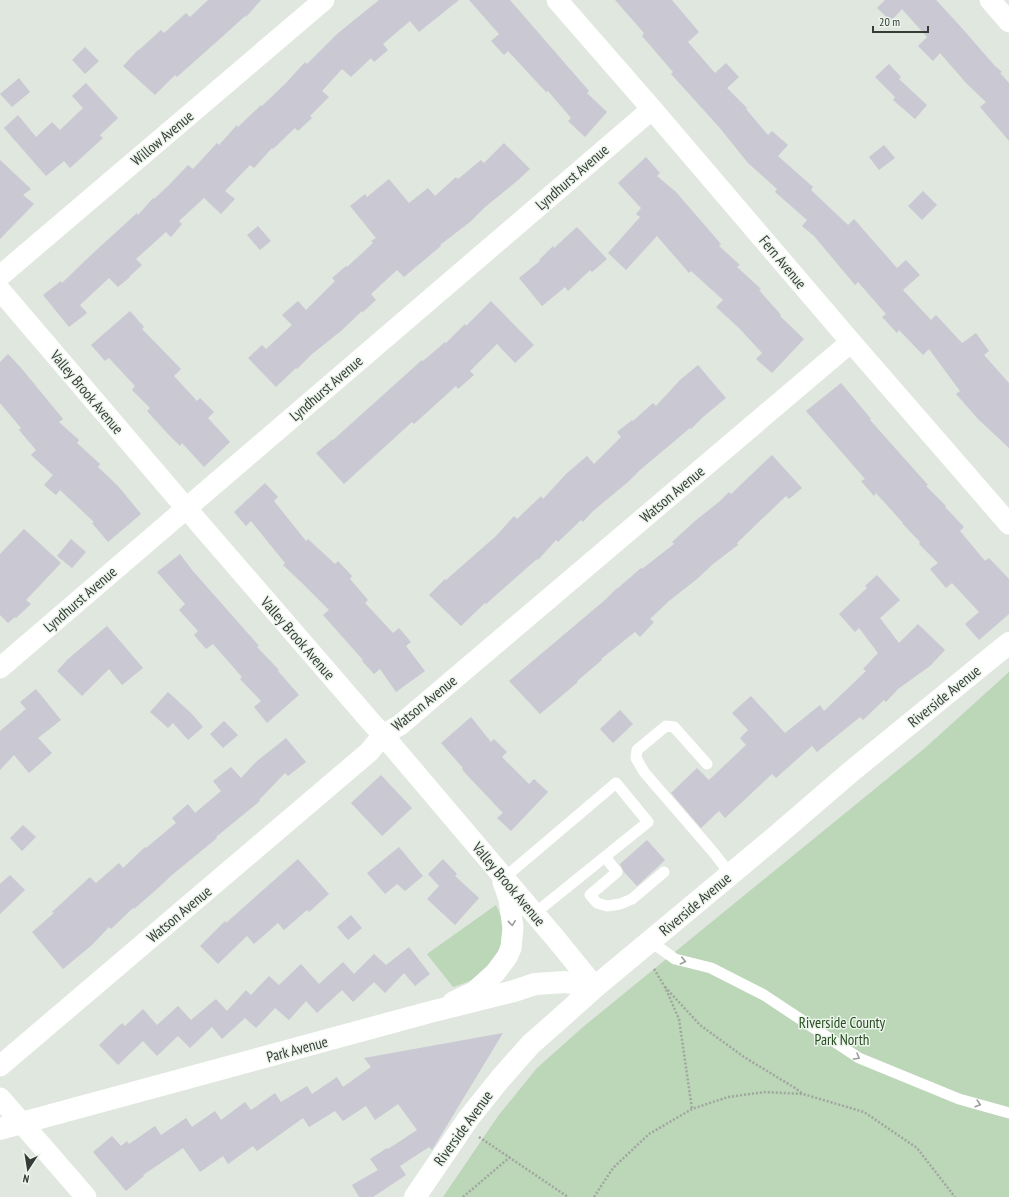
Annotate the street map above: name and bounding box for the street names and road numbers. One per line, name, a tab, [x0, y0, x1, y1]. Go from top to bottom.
street label: Willow Avenue	[127, 106, 197, 170]
street label: Lyndhurst Avenue	[531, 140, 613, 214]
street label: Fern Avenue	[755, 231, 811, 293]
street label: Valley Brook Avenue	[46, 345, 128, 438]
street label: Lyndhurst Avenue	[285, 351, 367, 425]
street label: Watson Avenue	[636, 461, 708, 527]
street label: Lyndhurst Avenue	[39, 562, 121, 636]
street label: Valley Brook Avenue	[256, 592, 339, 683]
street label: Riverside Avenue	[904, 661, 984, 731]
street label: Watson Avenue	[388, 671, 460, 735]
street label: Valley Brook Avenue	[468, 837, 550, 930]
street label: Riverside Avenue	[655, 868, 735, 940]
street label: Watson Avenue	[143, 881, 215, 947]
street label: Park Avenue	[264, 1032, 330, 1066]
street label: Riverside Avenue	[429, 1087, 497, 1169]

